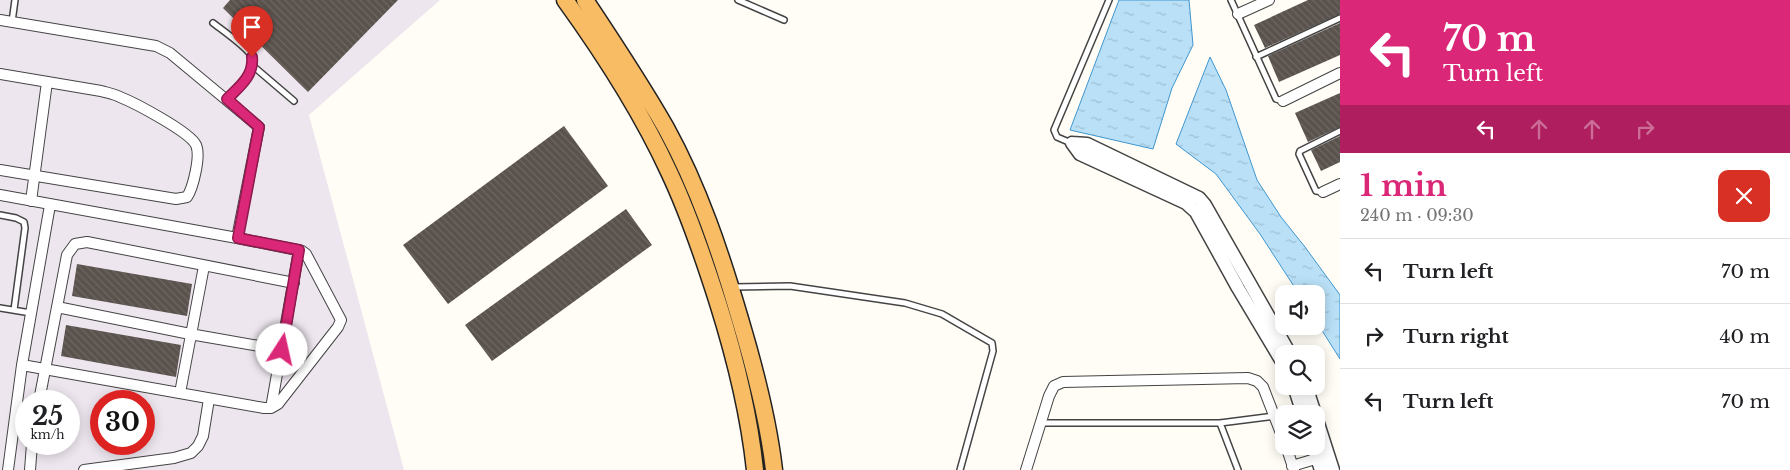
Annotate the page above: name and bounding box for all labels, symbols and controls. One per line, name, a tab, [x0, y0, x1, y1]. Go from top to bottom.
pin	[231, 6, 273, 57]
icon: arrive	[238, 13, 266, 41]
text: 70 m	[1443, 17, 1536, 60]
icon: left	[1360, 20, 1425, 85]
text: Turn left	[1443, 60, 1543, 87]
icon: left	[1472, 115, 1500, 143]
icon: ahead	[1525, 115, 1553, 143]
icon: ahead	[1578, 115, 1606, 143]
icon: right	[1631, 115, 1659, 143]
text: 1 min	[1360, 167, 1447, 204]
button: close	[1718, 170, 1770, 222]
text: 240 m · 09:30	[1360, 205, 1474, 225]
icon: left	[1360, 257, 1388, 285]
text: Turn left	[1403, 260, 1494, 283]
text: 70 m	[1721, 260, 1770, 283]
map controls	[1275, 285, 1325, 455]
button: sound	[1275, 285, 1325, 335]
icon: right	[1360, 322, 1388, 350]
position arrow	[255, 323, 307, 375]
text: Turn right	[1403, 325, 1509, 348]
text: 40 m	[1719, 325, 1770, 348]
button: search	[1275, 345, 1325, 395]
icon: left	[1360, 387, 1388, 415]
speed limit sign: 30	[90, 390, 155, 455]
text: Turn left	[1403, 390, 1494, 413]
text: 70 m	[1721, 390, 1770, 413]
text: 25	[32, 401, 63, 432]
button: layers	[1275, 405, 1325, 455]
text: km/h	[30, 427, 65, 442]

